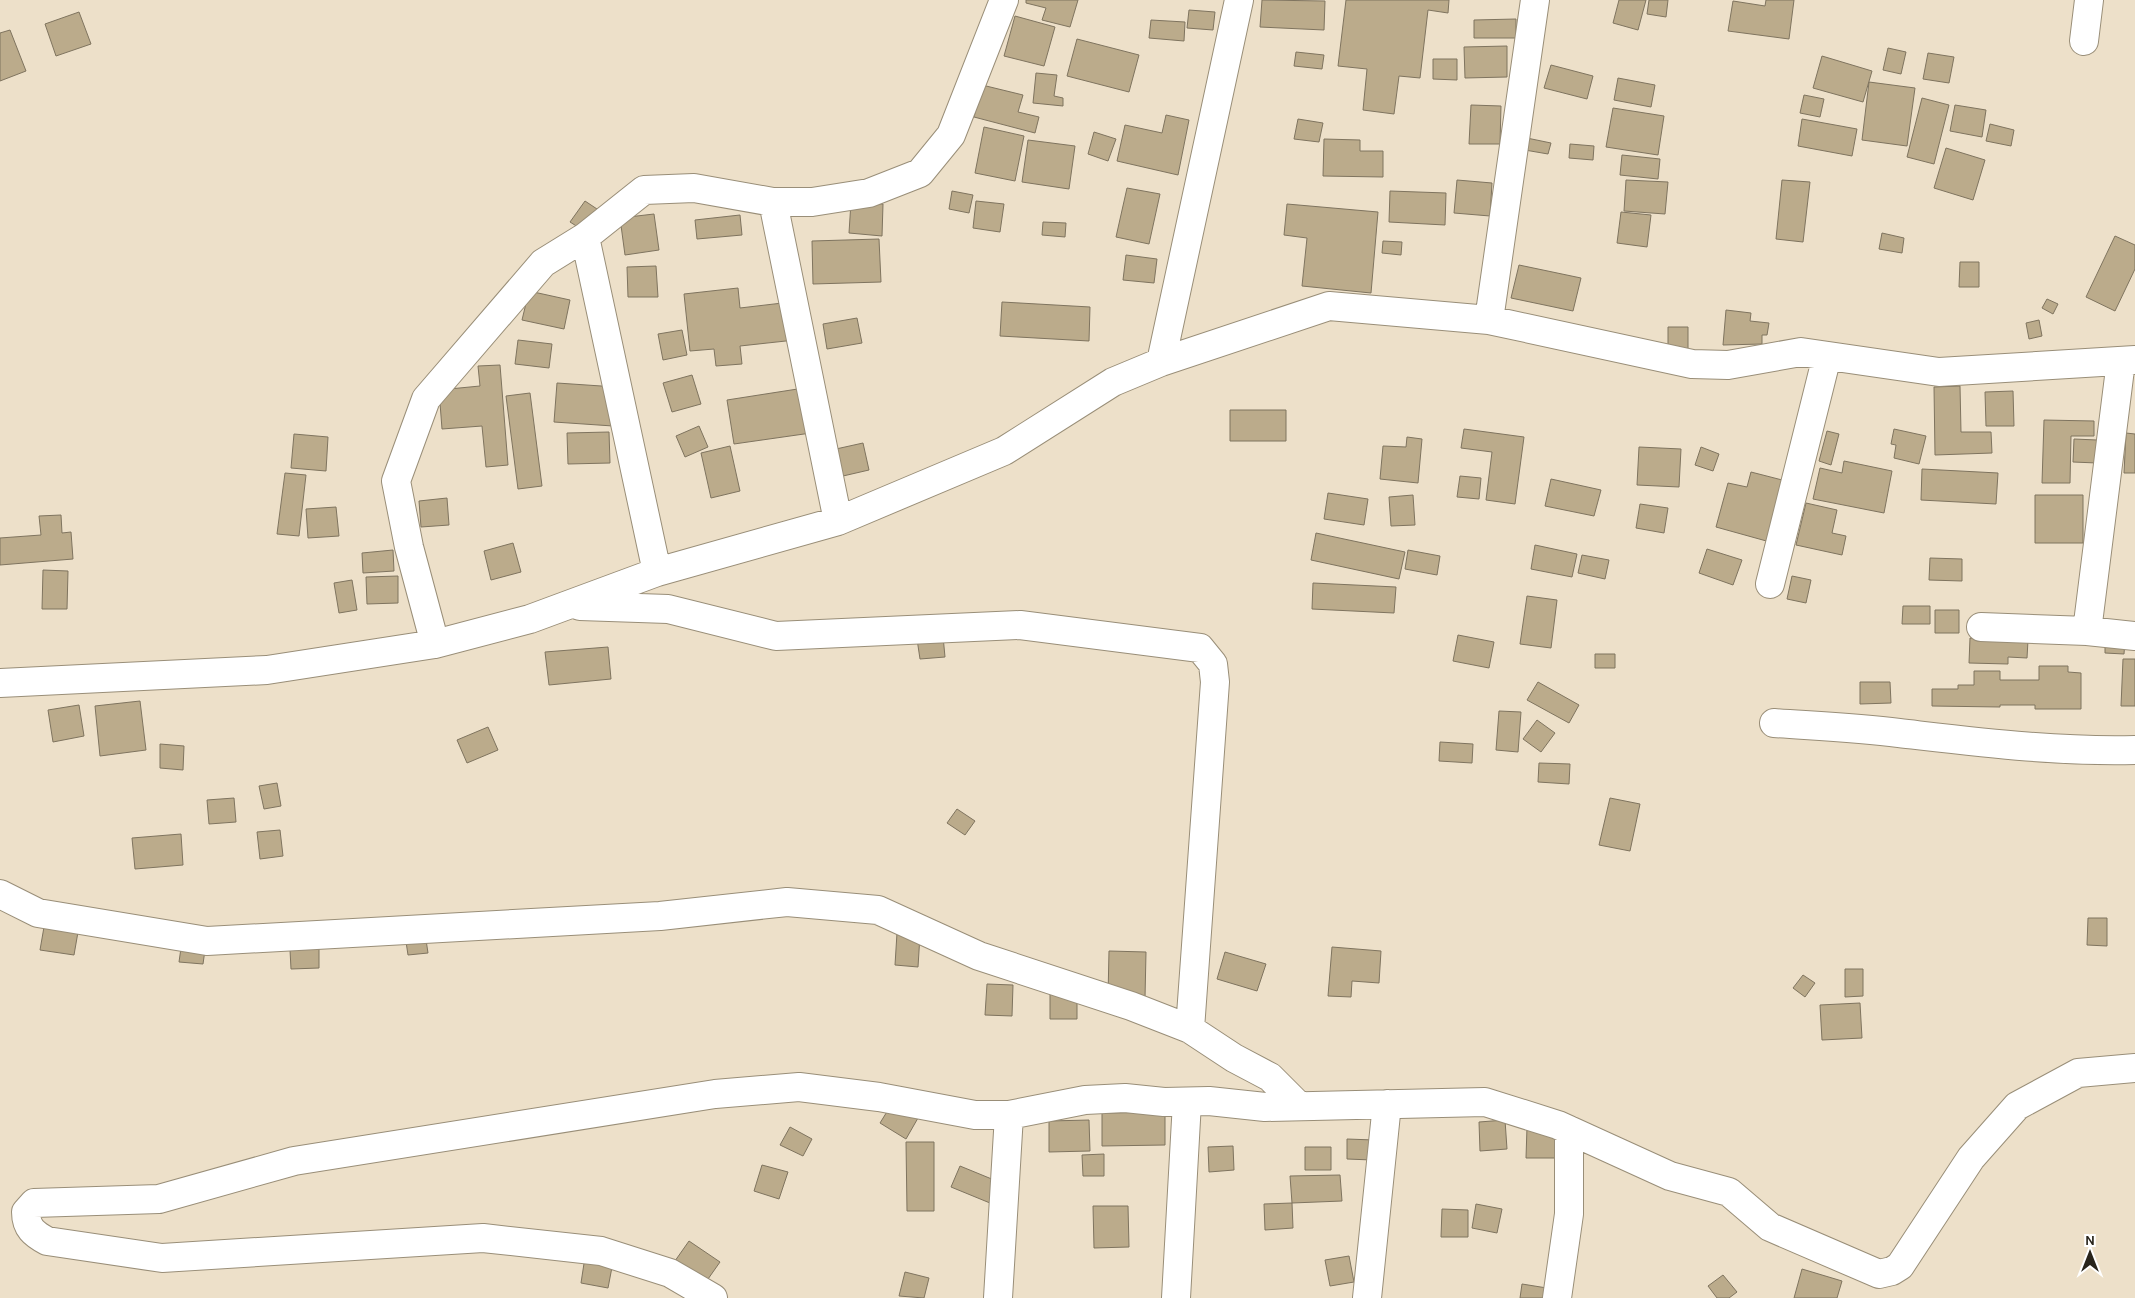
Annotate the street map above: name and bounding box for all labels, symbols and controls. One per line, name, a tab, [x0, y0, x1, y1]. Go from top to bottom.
north arrow	[2065, 1228, 2115, 1278]
text: N	[2085, 1232, 2095, 1249]

